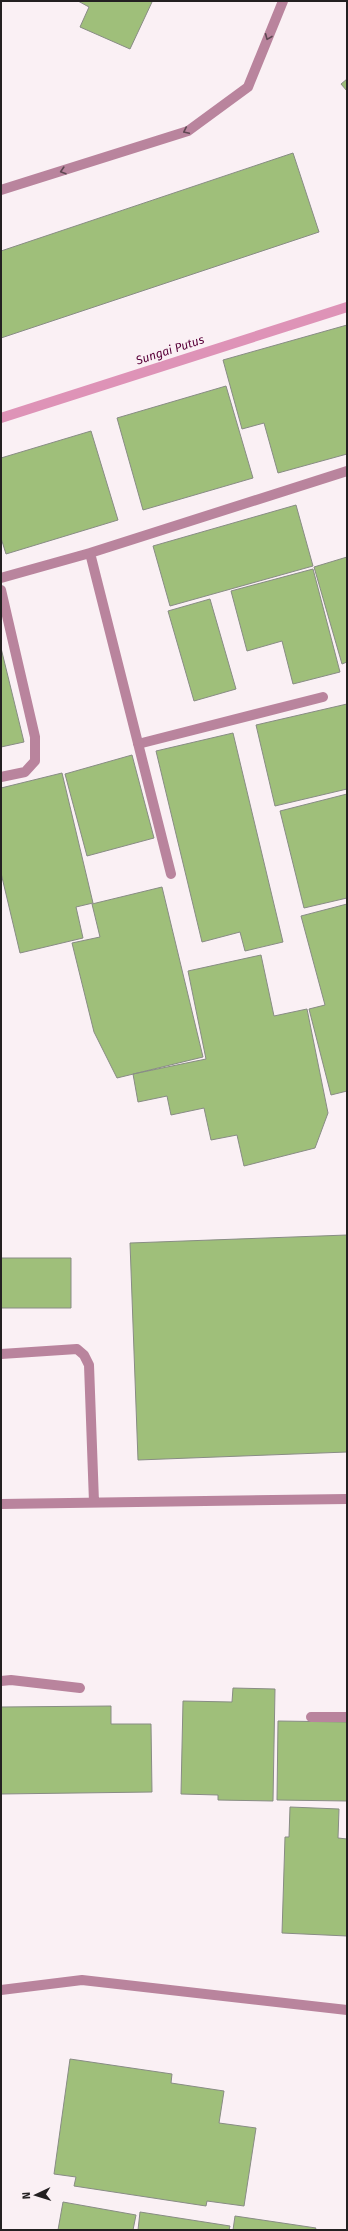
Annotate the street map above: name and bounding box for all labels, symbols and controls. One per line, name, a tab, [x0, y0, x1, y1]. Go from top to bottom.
one-way arrow	[265, 34, 273, 41]
one-way arrow	[183, 126, 191, 134]
one-way arrow	[59, 166, 66, 175]
water label: Sungai Putus	[133, 332, 206, 368]
north arrow	[16, 2175, 56, 2215]
text: N	[20, 2192, 33, 2200]

